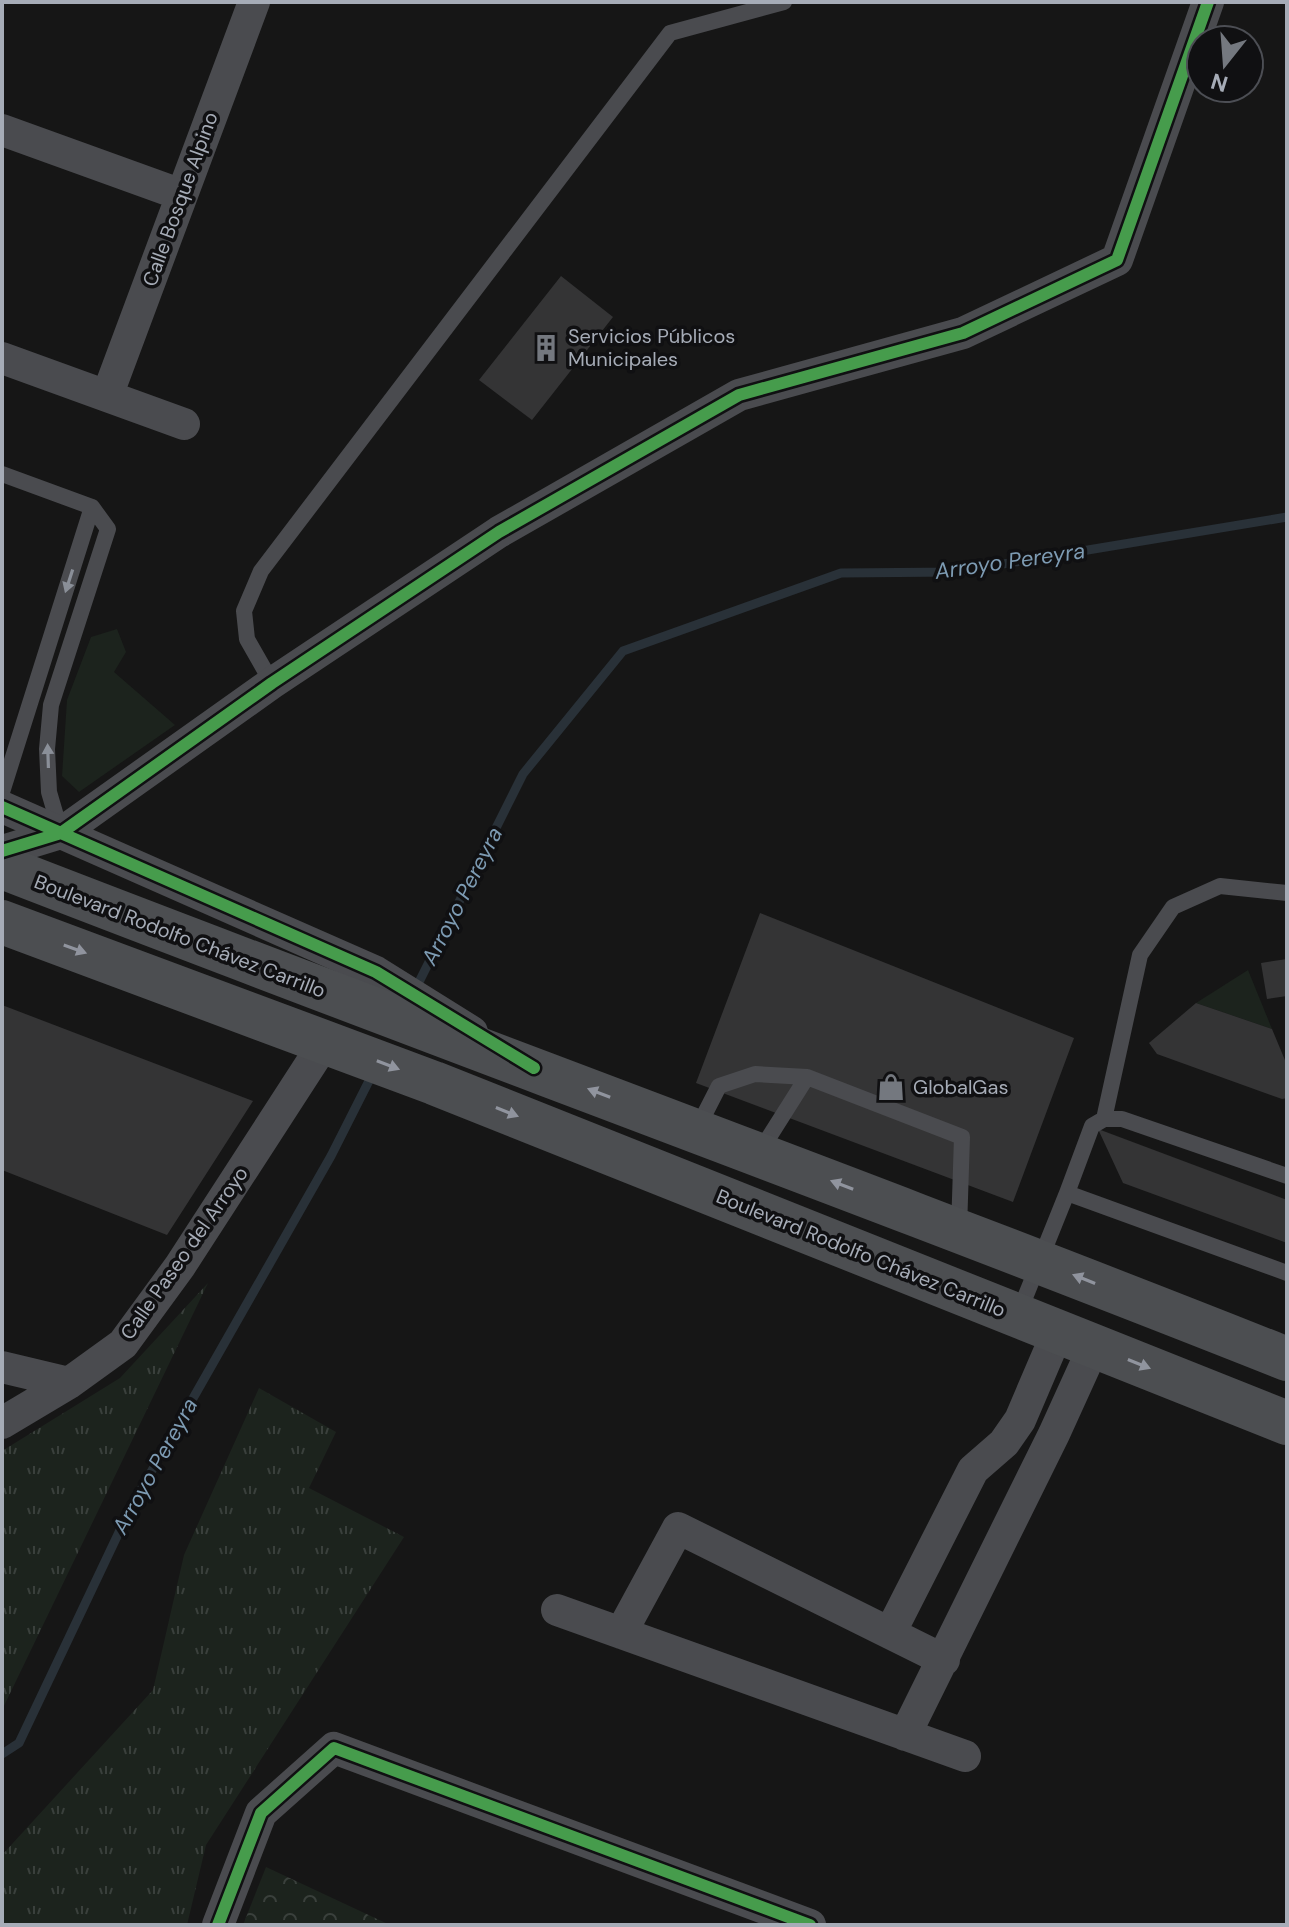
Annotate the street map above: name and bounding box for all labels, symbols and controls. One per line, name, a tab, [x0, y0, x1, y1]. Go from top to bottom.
north arrow	[1185, 24, 1265, 104]
text: N	[1207, 66, 1231, 99]
street label: Calle Bosque Alpino	[136, 108, 224, 290]
place label: Servicios Públicos Municipales	[568, 323, 735, 372]
building icon: Servicios Públicos Municipales	[531, 333, 561, 363]
water label: Arroyo Pereyra	[932, 536, 1087, 586]
one-way arrow	[62, 570, 75, 594]
one-way arrow	[41, 743, 54, 768]
water label: Arroyo Pereyra	[414, 822, 509, 971]
street label: Boulevard Rodolfo Chávez Carrillo	[31, 868, 329, 1004]
one-way arrow	[63, 943, 87, 956]
one-way arrow	[376, 1059, 400, 1072]
shop icon: GlobalGas	[876, 1072, 906, 1102]
place label: GlobalGas	[913, 1074, 1008, 1100]
one-way arrow	[587, 1086, 611, 1099]
one-way arrow	[495, 1106, 519, 1119]
street label: Calle Paseo del Arroyo	[114, 1161, 254, 1345]
one-way arrow	[830, 1178, 854, 1191]
street label: Boulevard Rodolfo Chávez Carrillo	[712, 1183, 1010, 1323]
one-way arrow	[1072, 1272, 1096, 1285]
one-way arrow	[1127, 1357, 1151, 1370]
water label: Arroyo Pereyra	[105, 1393, 204, 1540]

